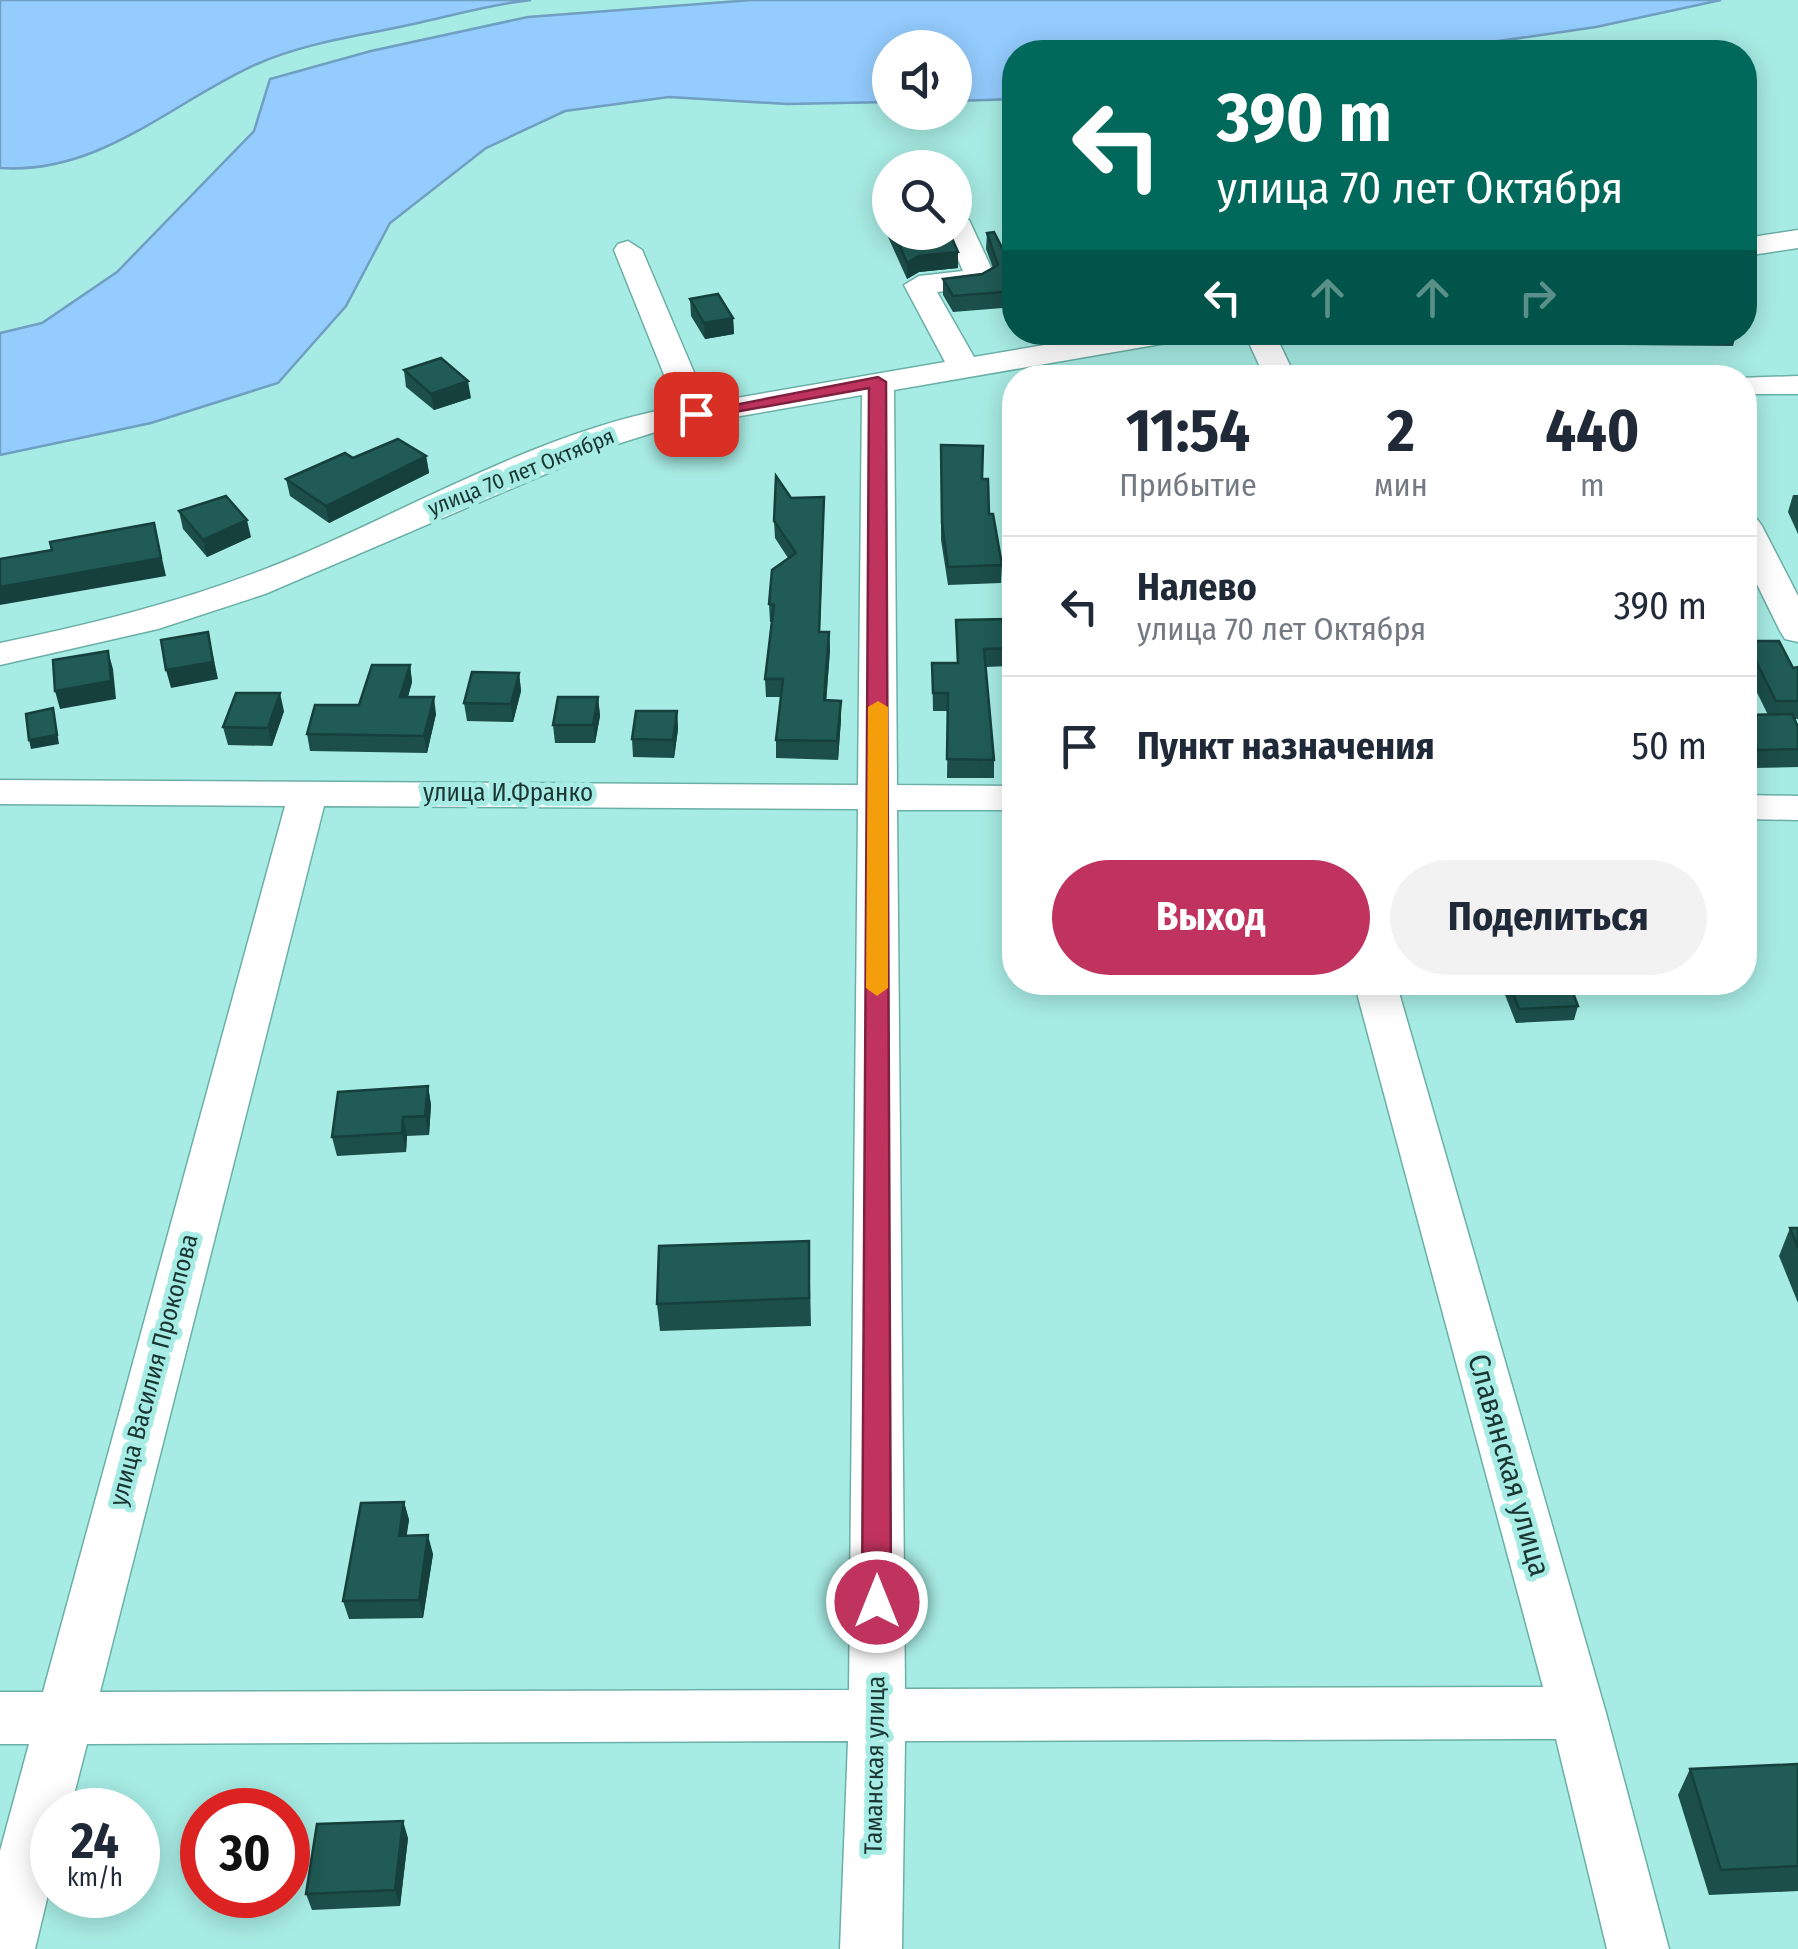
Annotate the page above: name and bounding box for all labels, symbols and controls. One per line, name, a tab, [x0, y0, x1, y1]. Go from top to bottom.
map controls	[872, 30, 972, 250]
button: sound	[872, 30, 972, 130]
text: 390 m	[1217, 76, 1392, 160]
icon: left	[1052, 80, 1182, 210]
button: search	[872, 150, 972, 250]
text: улица 70 лет Октября	[1217, 161, 1623, 215]
icon: left	[1195, 270, 1250, 325]
icon: ahead	[1300, 270, 1355, 325]
icon: ahead	[1405, 270, 1460, 325]
icon: right	[1510, 270, 1565, 325]
pin	[654, 372, 739, 457]
icon: arrive	[669, 387, 724, 442]
text: 11:54	[1126, 395, 1250, 467]
text: 2	[1387, 395, 1415, 467]
text: 440	[1545, 395, 1640, 467]
street label: улица 70 лет Октября	[424, 422, 618, 522]
text: Прибытие	[1119, 466, 1257, 504]
text: мин	[1374, 466, 1428, 504]
text: m	[1580, 466, 1605, 504]
text: Налево	[1137, 564, 1257, 610]
icon: left	[1052, 579, 1107, 634]
text: 390 m	[1614, 583, 1707, 629]
text: улица 70 лет Октября	[1137, 610, 1426, 648]
icon: arrive	[1052, 719, 1107, 774]
text: Пункт назначения	[1137, 723, 1435, 769]
text: 50 m	[1632, 723, 1707, 769]
street label: улица И.Франко	[423, 778, 593, 808]
button: Выход	[1052, 860, 1370, 975]
button: Поделиться	[1390, 860, 1707, 975]
street label: улица Василия Прокопова	[103, 1231, 205, 1509]
street label: Славянская улица	[1460, 1350, 1558, 1580]
position arrow	[825, 1550, 929, 1654]
street label: Таманская улица	[858, 1675, 892, 1855]
speed limit sign: 30	[180, 1788, 310, 1918]
text: 24	[71, 1811, 119, 1871]
text: km/h	[67, 1863, 123, 1893]

